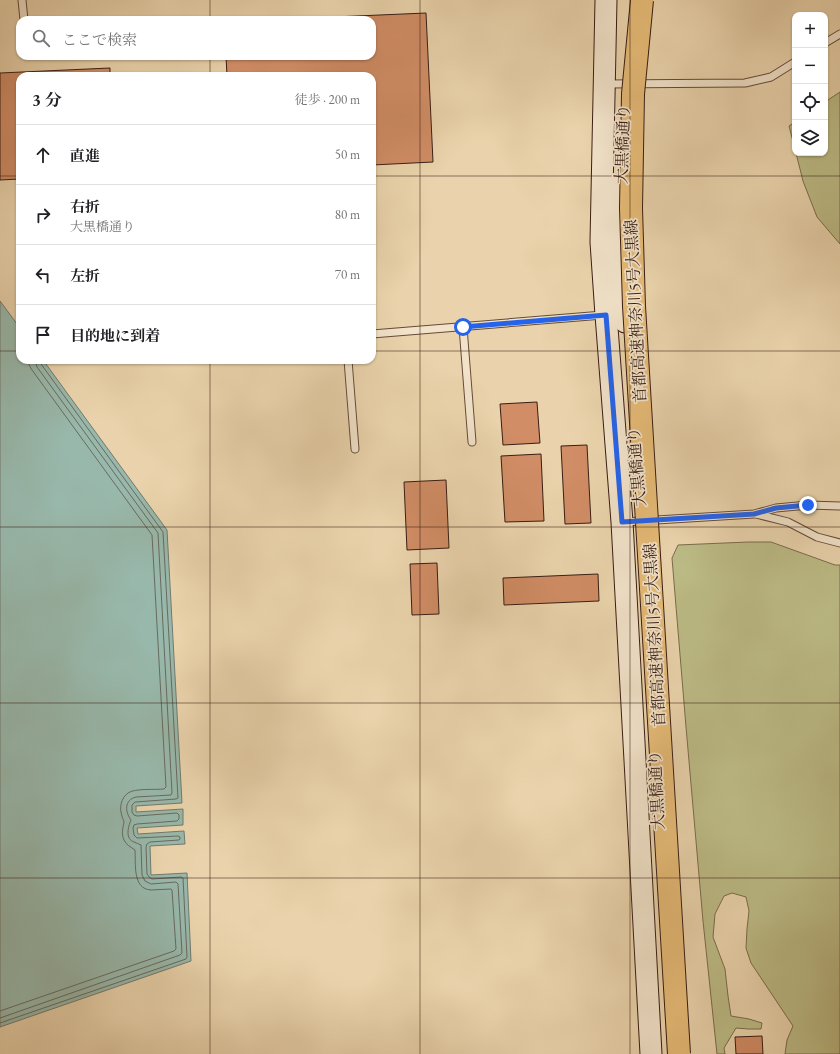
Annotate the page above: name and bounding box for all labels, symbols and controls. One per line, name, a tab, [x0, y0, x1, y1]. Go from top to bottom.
map controls	[792, 12, 828, 156]
button: +	[792, 12, 828, 48]
search box	[16, 16, 376, 60]
icon: search	[30, 27, 52, 49]
text: ここで検索	[62, 30, 137, 49]
button: −	[792, 48, 828, 84]
button: locate	[792, 84, 828, 120]
text: 3 分	[32, 89, 62, 111]
text: 徒歩 · 200 m	[295, 91, 360, 108]
street label: 大黒橋通り	[611, 104, 634, 184]
button: layers	[792, 120, 828, 156]
icon: ahead	[32, 144, 54, 166]
text: 直進	[70, 146, 100, 165]
text: 50 m	[335, 146, 360, 163]
text: 右折	[70, 197, 100, 216]
icon: right	[32, 204, 54, 226]
text: 80 m	[335, 206, 360, 223]
text: 大黒橋通り	[70, 218, 135, 235]
street label: 首都高速神奈川5号大黒線	[620, 219, 651, 403]
icon: left	[32, 264, 54, 286]
text: 左折	[70, 266, 100, 285]
text: 70 m	[335, 266, 360, 283]
route start	[454, 318, 472, 336]
icon: arrive	[32, 324, 54, 346]
text: 目的地に到着	[70, 326, 160, 345]
street label: 大黒橋通り	[623, 426, 650, 508]
route end	[799, 496, 817, 514]
street label: 首都高速神奈川5号大黒線	[639, 543, 670, 727]
street label: 大黒橋通り	[644, 749, 669, 830]

